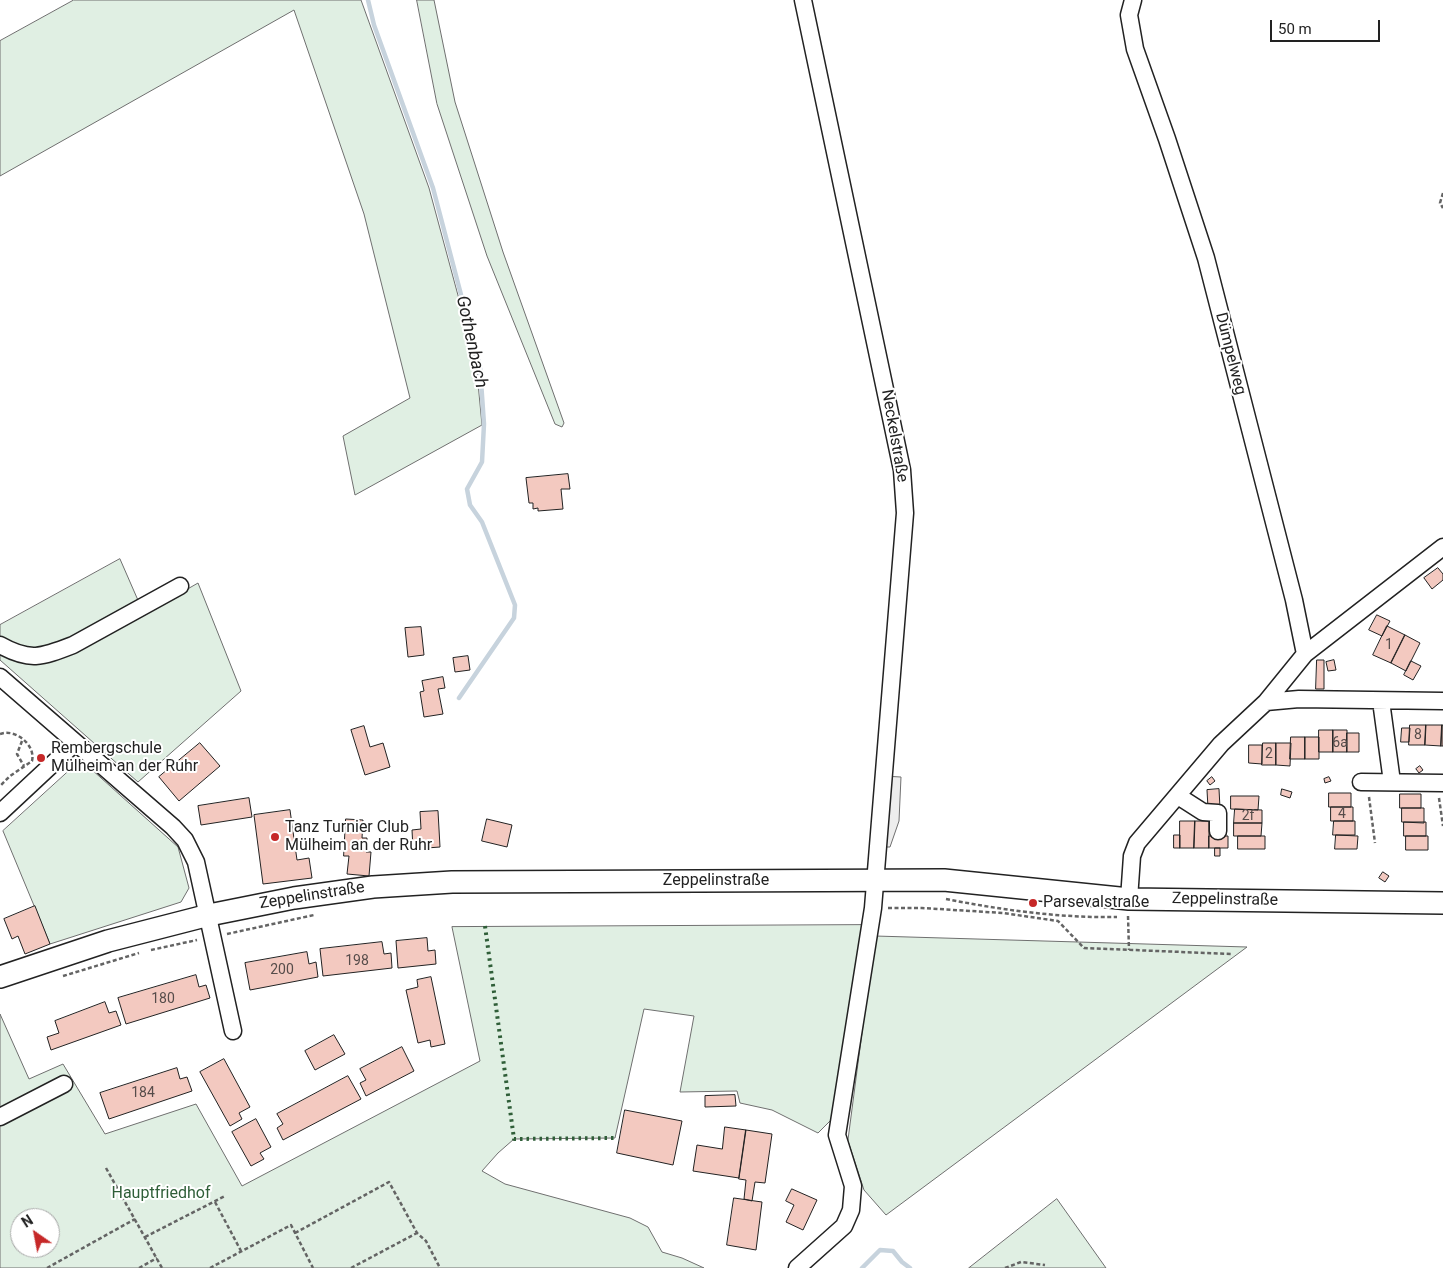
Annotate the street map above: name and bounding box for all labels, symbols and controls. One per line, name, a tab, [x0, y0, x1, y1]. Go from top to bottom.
scale bar	[1273, 10, 1383, 42]
text: 50 m	[1278, 20, 1312, 38]
water label: Gothenbach	[451, 294, 491, 390]
street label: Dümpelweg	[1210, 311, 1250, 397]
street label: Neckelstraße	[876, 388, 912, 484]
house number: 1	[1385, 637, 1393, 653]
house number: 8	[1414, 727, 1422, 743]
house number: 6a	[1332, 735, 1348, 751]
place label: Rembergschule Mülheim an der Ruhr	[51, 739, 198, 777]
house number: 2	[1265, 746, 1273, 762]
marker: Rembergschule Mülheim an der Ruhr	[35, 752, 47, 764]
house number: 4	[1338, 806, 1346, 822]
house number: 2f	[1242, 808, 1254, 824]
place label: Tanz Turnier Club Mülheim an der Ruhr	[285, 818, 432, 856]
marker: Tanz Turnier Club Mülheim an der Ruhr	[269, 831, 281, 843]
street label: Zeppelinstraße	[663, 871, 769, 891]
street label: Zeppelinstraße	[258, 878, 366, 914]
street label: Zeppelinstraße	[1172, 889, 1278, 911]
place label: Parsevalstraße	[1043, 893, 1149, 913]
marker: Parsevalstraße	[1027, 897, 1039, 909]
house number: 198	[345, 953, 369, 969]
house number: 200	[270, 962, 294, 978]
house number: 180	[151, 991, 175, 1007]
house number: 184	[131, 1085, 155, 1101]
park label: Hauptfriedhof	[111, 1184, 211, 1204]
north arrow	[10, 1208, 60, 1258]
text: N	[19, 1212, 36, 1231]

